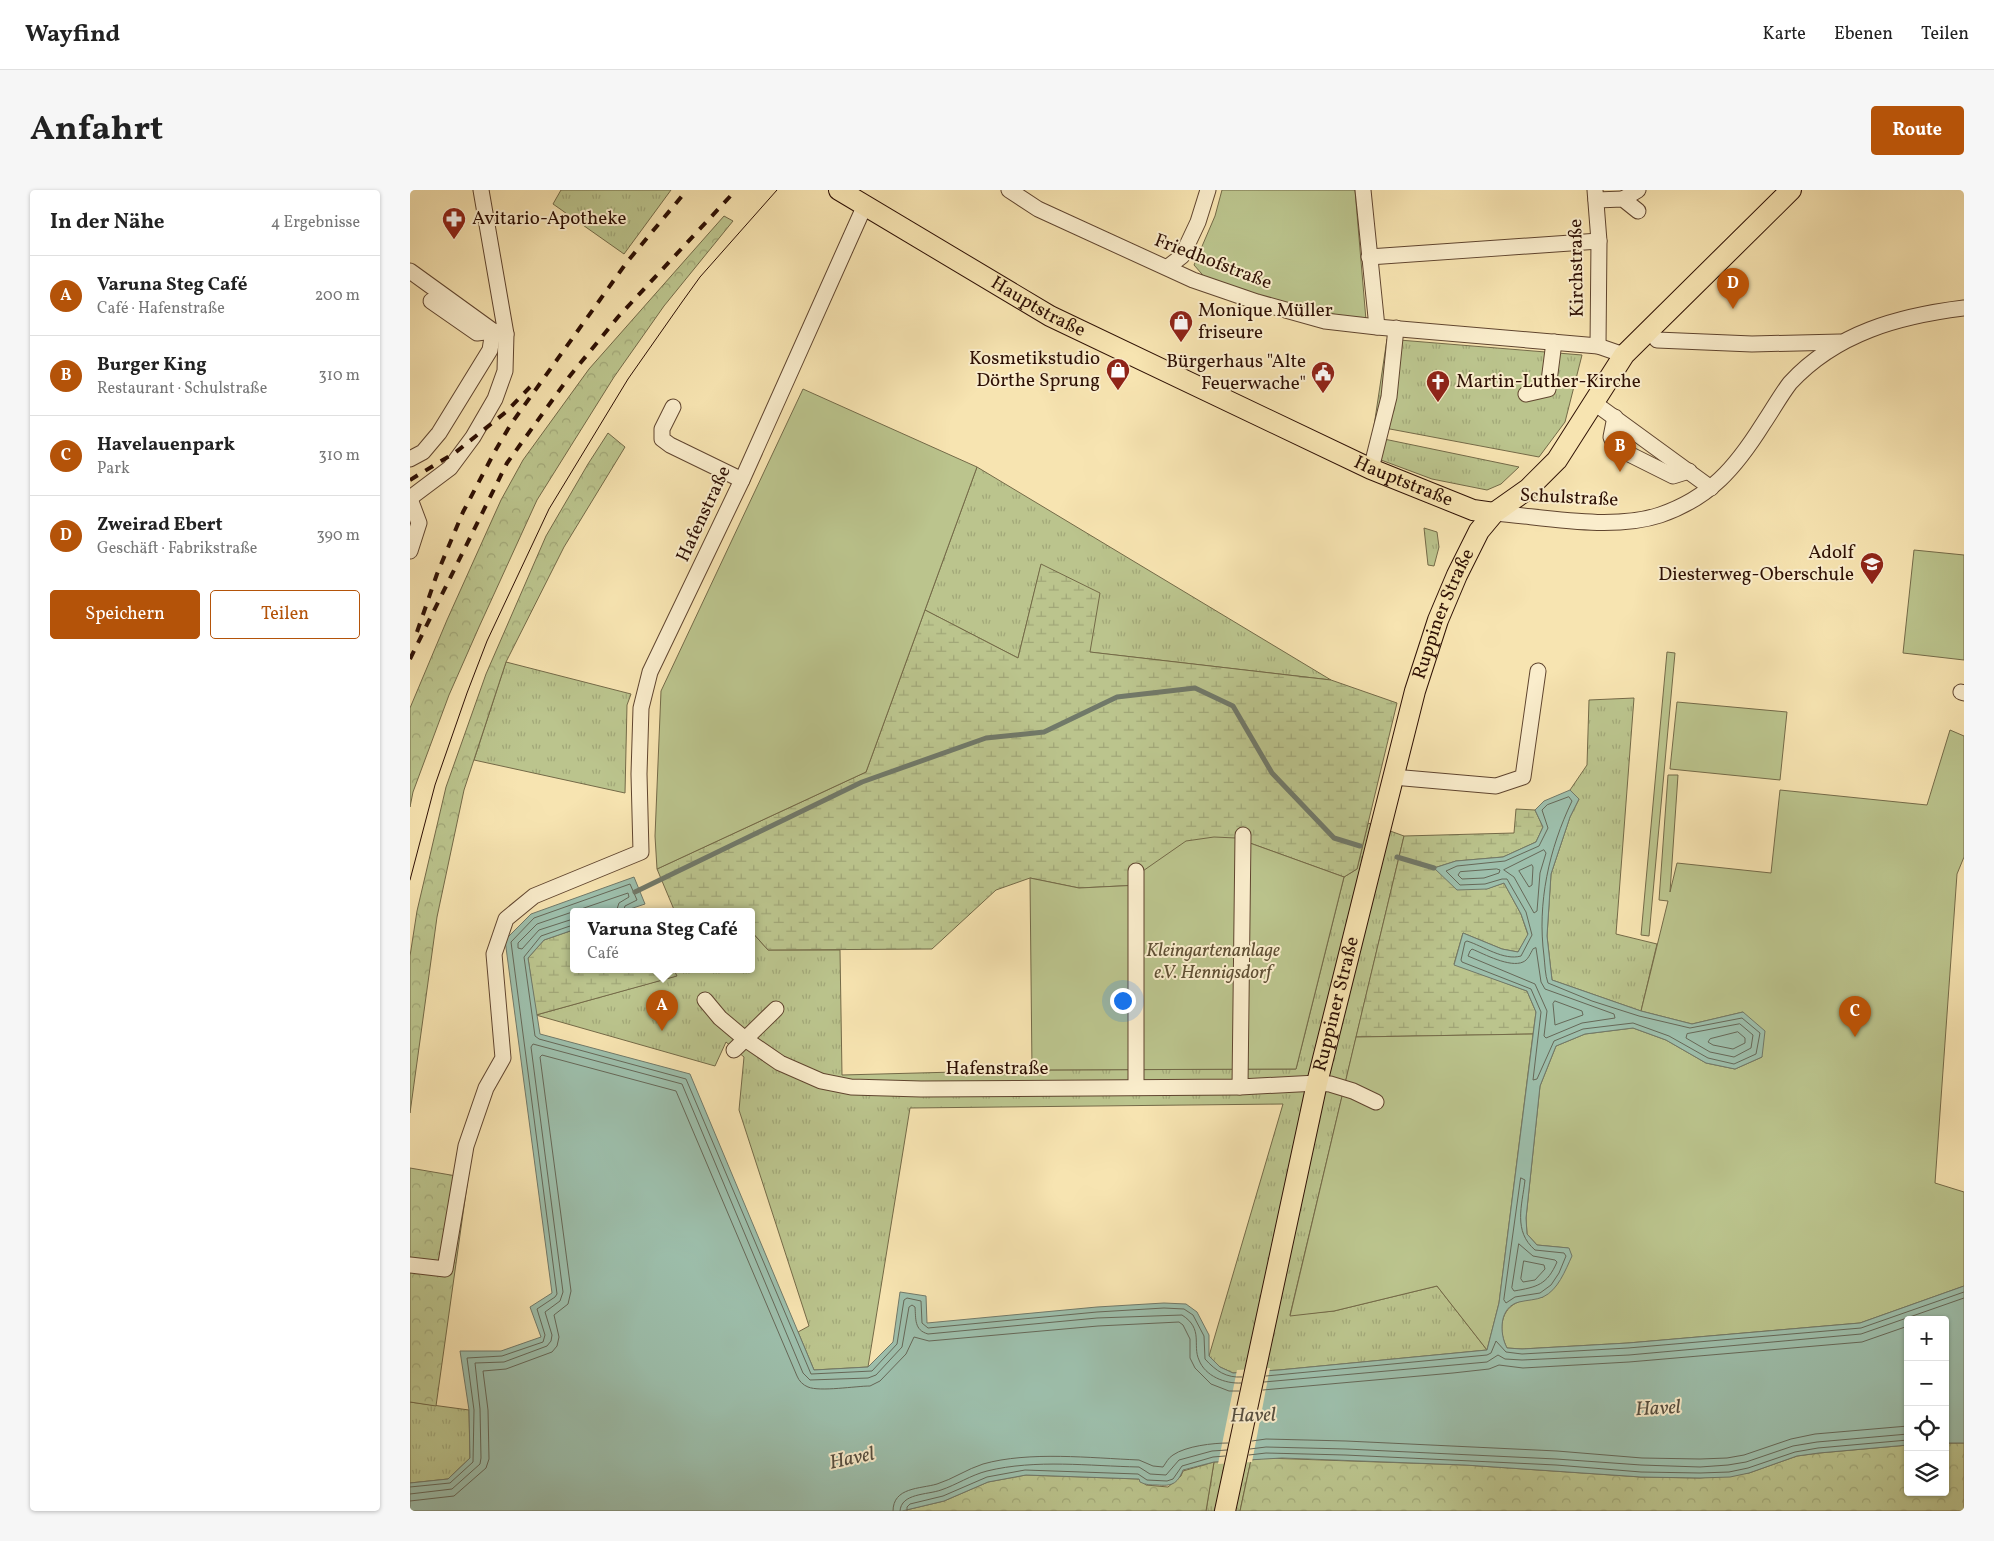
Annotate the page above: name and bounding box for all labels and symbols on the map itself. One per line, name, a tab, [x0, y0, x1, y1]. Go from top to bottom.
pharmacy icon: Avitario-Apotheke	[441, 206, 467, 240]
place label: Avitario-Apotheke	[472, 206, 626, 232]
street label: Kirchstraße	[1563, 219, 1591, 317]
street label: Friedhofstraße	[1150, 228, 1276, 296]
pin: D	[1717, 268, 1749, 309]
street label: Hauptstraße	[986, 270, 1090, 344]
place label: Monique Müller friseure	[1198, 298, 1333, 346]
shop icon: Monique Müller friseure	[1168, 309, 1194, 343]
place label: Kosmetikstudio Dörthe Sprung	[969, 346, 1100, 394]
place label: Bürgerhaus "Alte Feuerwache"	[1166, 349, 1306, 397]
shop icon: Kosmetikstudio Dörthe Sprung	[1105, 357, 1131, 391]
public building icon: Bürgerhaus "Alte Feuerwache"	[1310, 360, 1336, 394]
church icon: Martin-Luther-Kirche	[1425, 369, 1451, 403]
place label: Martin-Luther-Kirche	[1456, 369, 1641, 395]
pin: B	[1604, 431, 1636, 472]
street label: Hauptstraße	[1349, 450, 1457, 514]
street label: Hafenstraße	[670, 462, 738, 566]
street label: Schulstraße	[1519, 482, 1619, 514]
place label: Adolf Diesterweg-Oberschule	[1658, 540, 1855, 588]
street label: Ruppiner Straße	[1407, 544, 1481, 683]
school or university icon: Adolf Diesterweg-Oberschule	[1859, 551, 1885, 585]
street label: Ruppiner Straße	[1307, 934, 1366, 1074]
park label: Kleingartenanlage e.V. Hennigsdorf	[1146, 938, 1280, 986]
your location	[1110, 988, 1136, 1014]
pin: A	[646, 990, 678, 1031]
pin: C	[1839, 996, 1871, 1037]
street label: Hafenstraße	[945, 1056, 1049, 1082]
water label: Havel	[1634, 1394, 1682, 1424]
water label: Havel	[1230, 1402, 1276, 1430]
water label: Havel	[827, 1441, 877, 1477]

